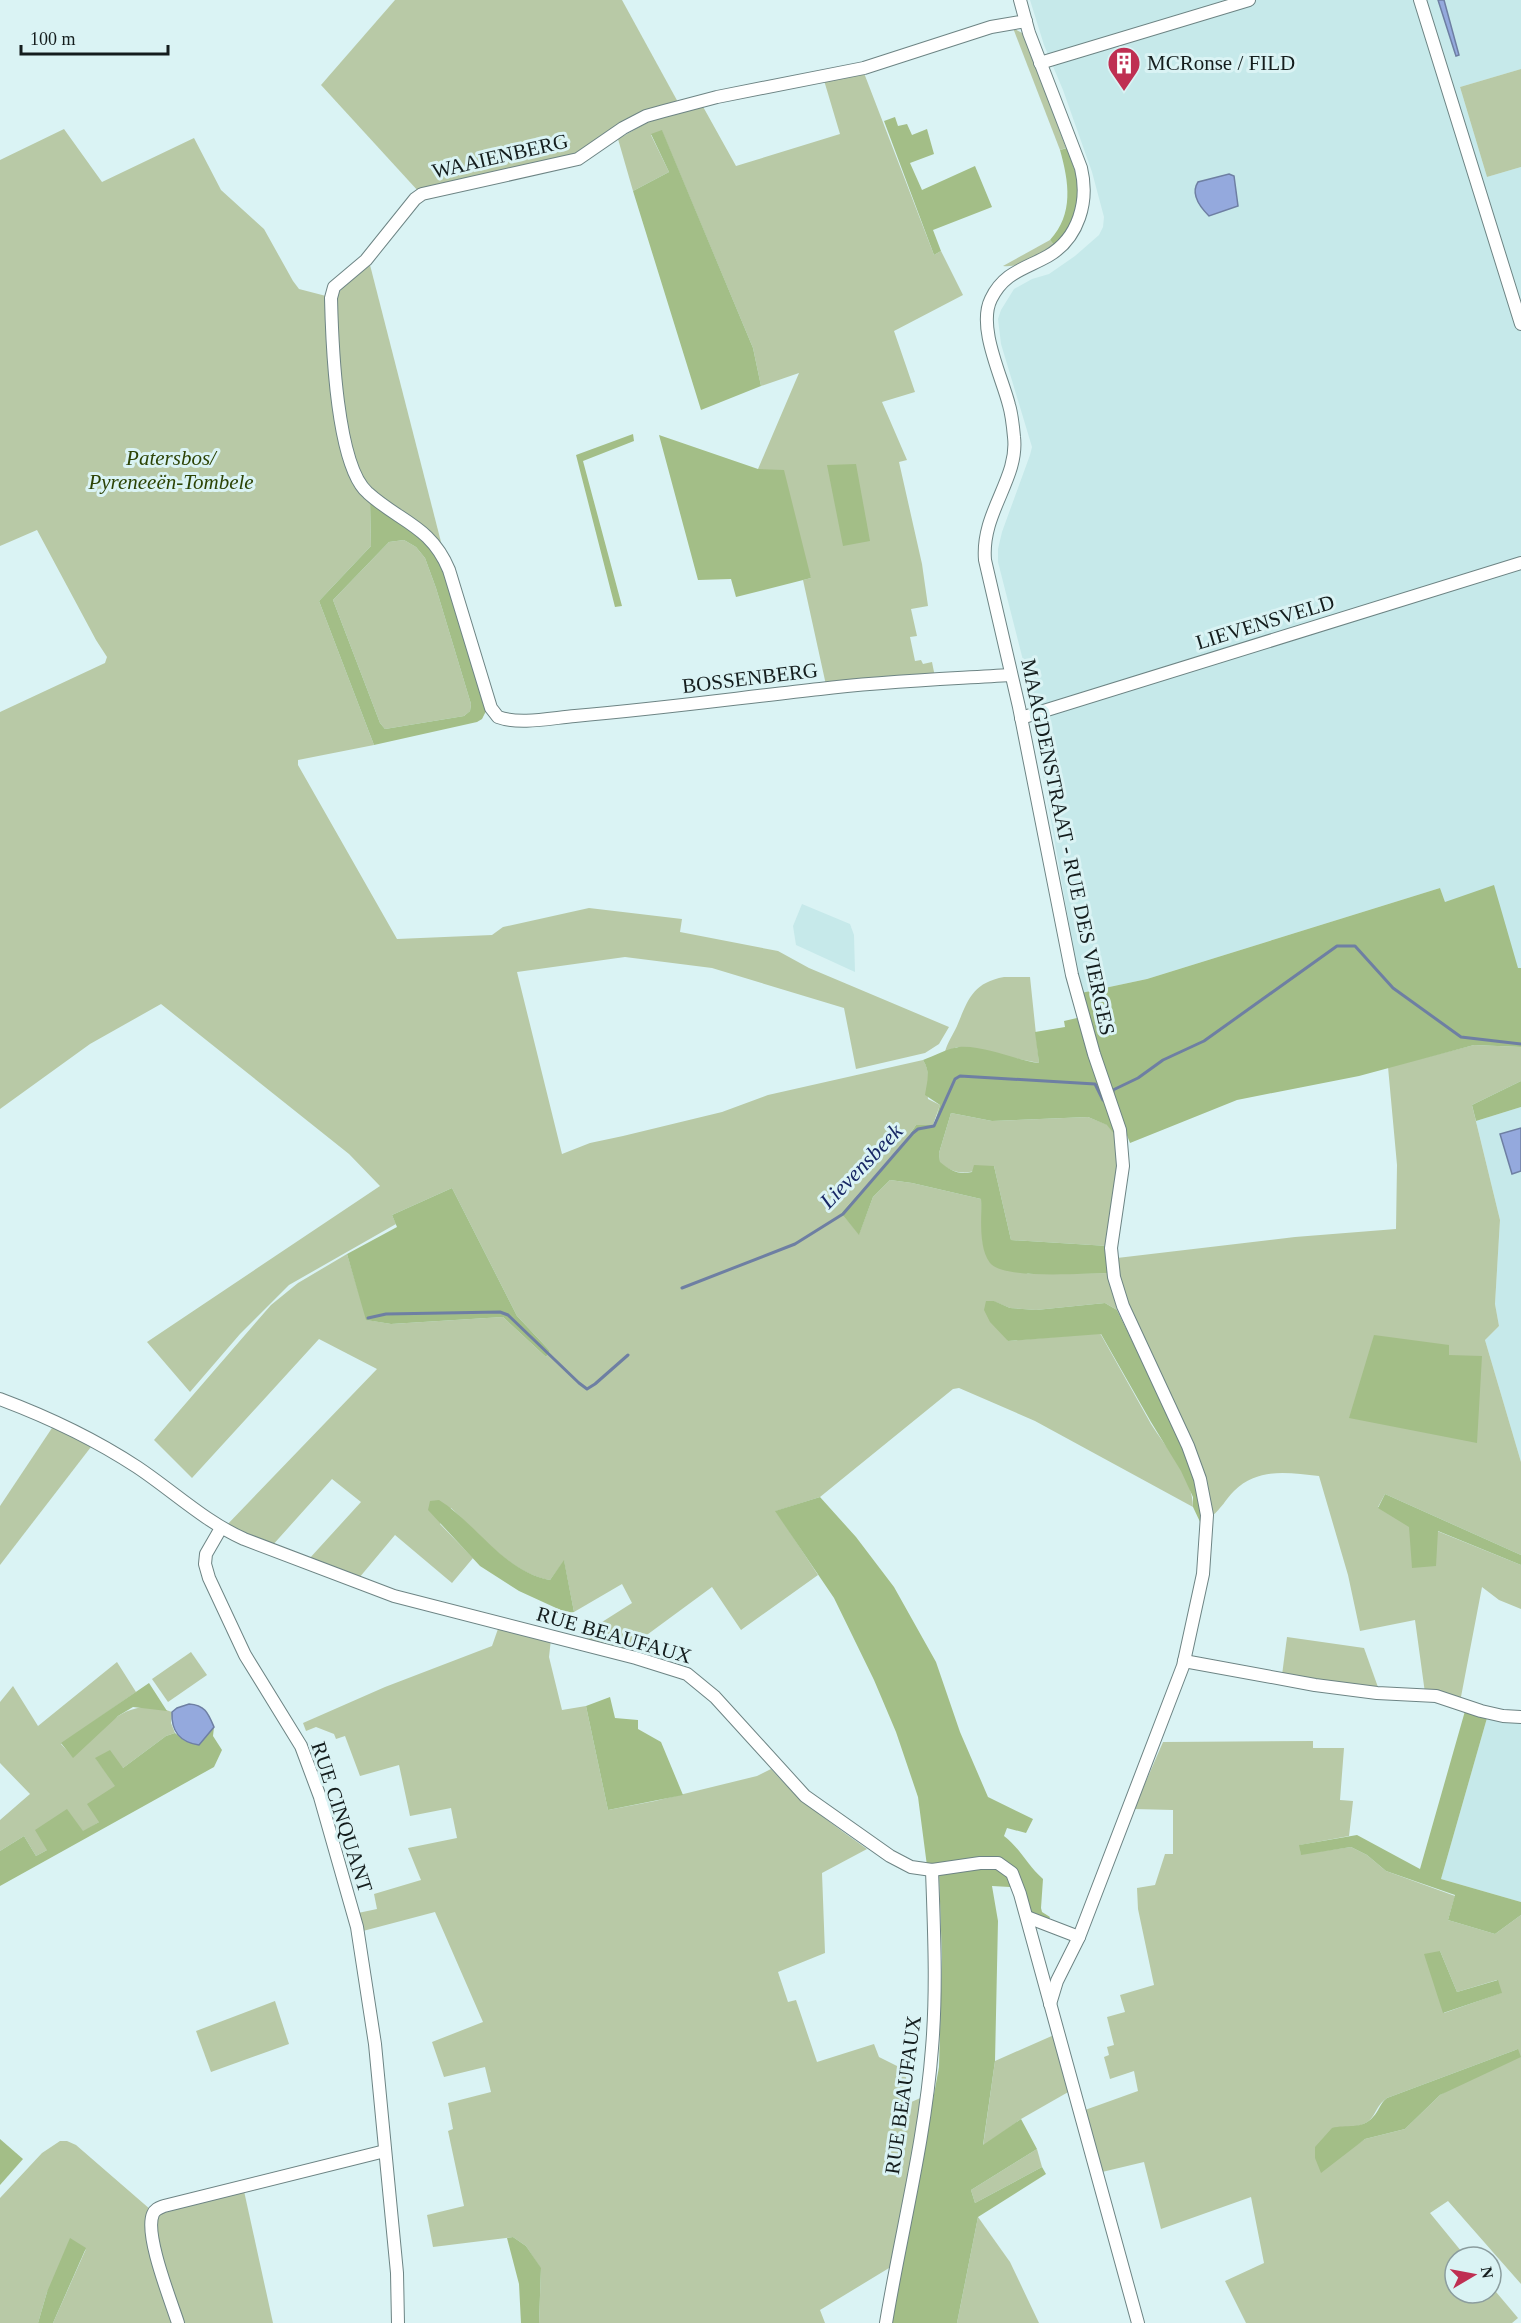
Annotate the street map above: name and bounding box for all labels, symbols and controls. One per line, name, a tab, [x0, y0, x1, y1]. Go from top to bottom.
scale bar	[21, 18, 168, 56]
text: 100 m	[30, 29, 76, 49]
building icon: MCRonse / FILD	[1106, 45, 1142, 92]
place label: MCRonse / FILD	[1147, 51, 1295, 75]
street label: WAAIENBERG	[430, 129, 570, 183]
park label: Patersbos/ Pyreneeën-Tombele	[87, 446, 254, 494]
street label: LIEVENSVELD	[1193, 590, 1337, 654]
street label: MAAGDENSTRAAT - RUE DES VIERGES	[1016, 657, 1120, 1037]
street label: BOSSENBERG	[681, 658, 819, 698]
water label: Lievensbeek	[814, 1118, 908, 1214]
street label: RUE BEAUFAUX	[534, 1601, 694, 1669]
street label: RUE CINQUANT	[306, 1739, 378, 1895]
street label: RUE BEAUFAUX	[880, 2014, 926, 2176]
north arrow	[1443, 2245, 1503, 2305]
text: N	[1478, 2265, 1497, 2280]

